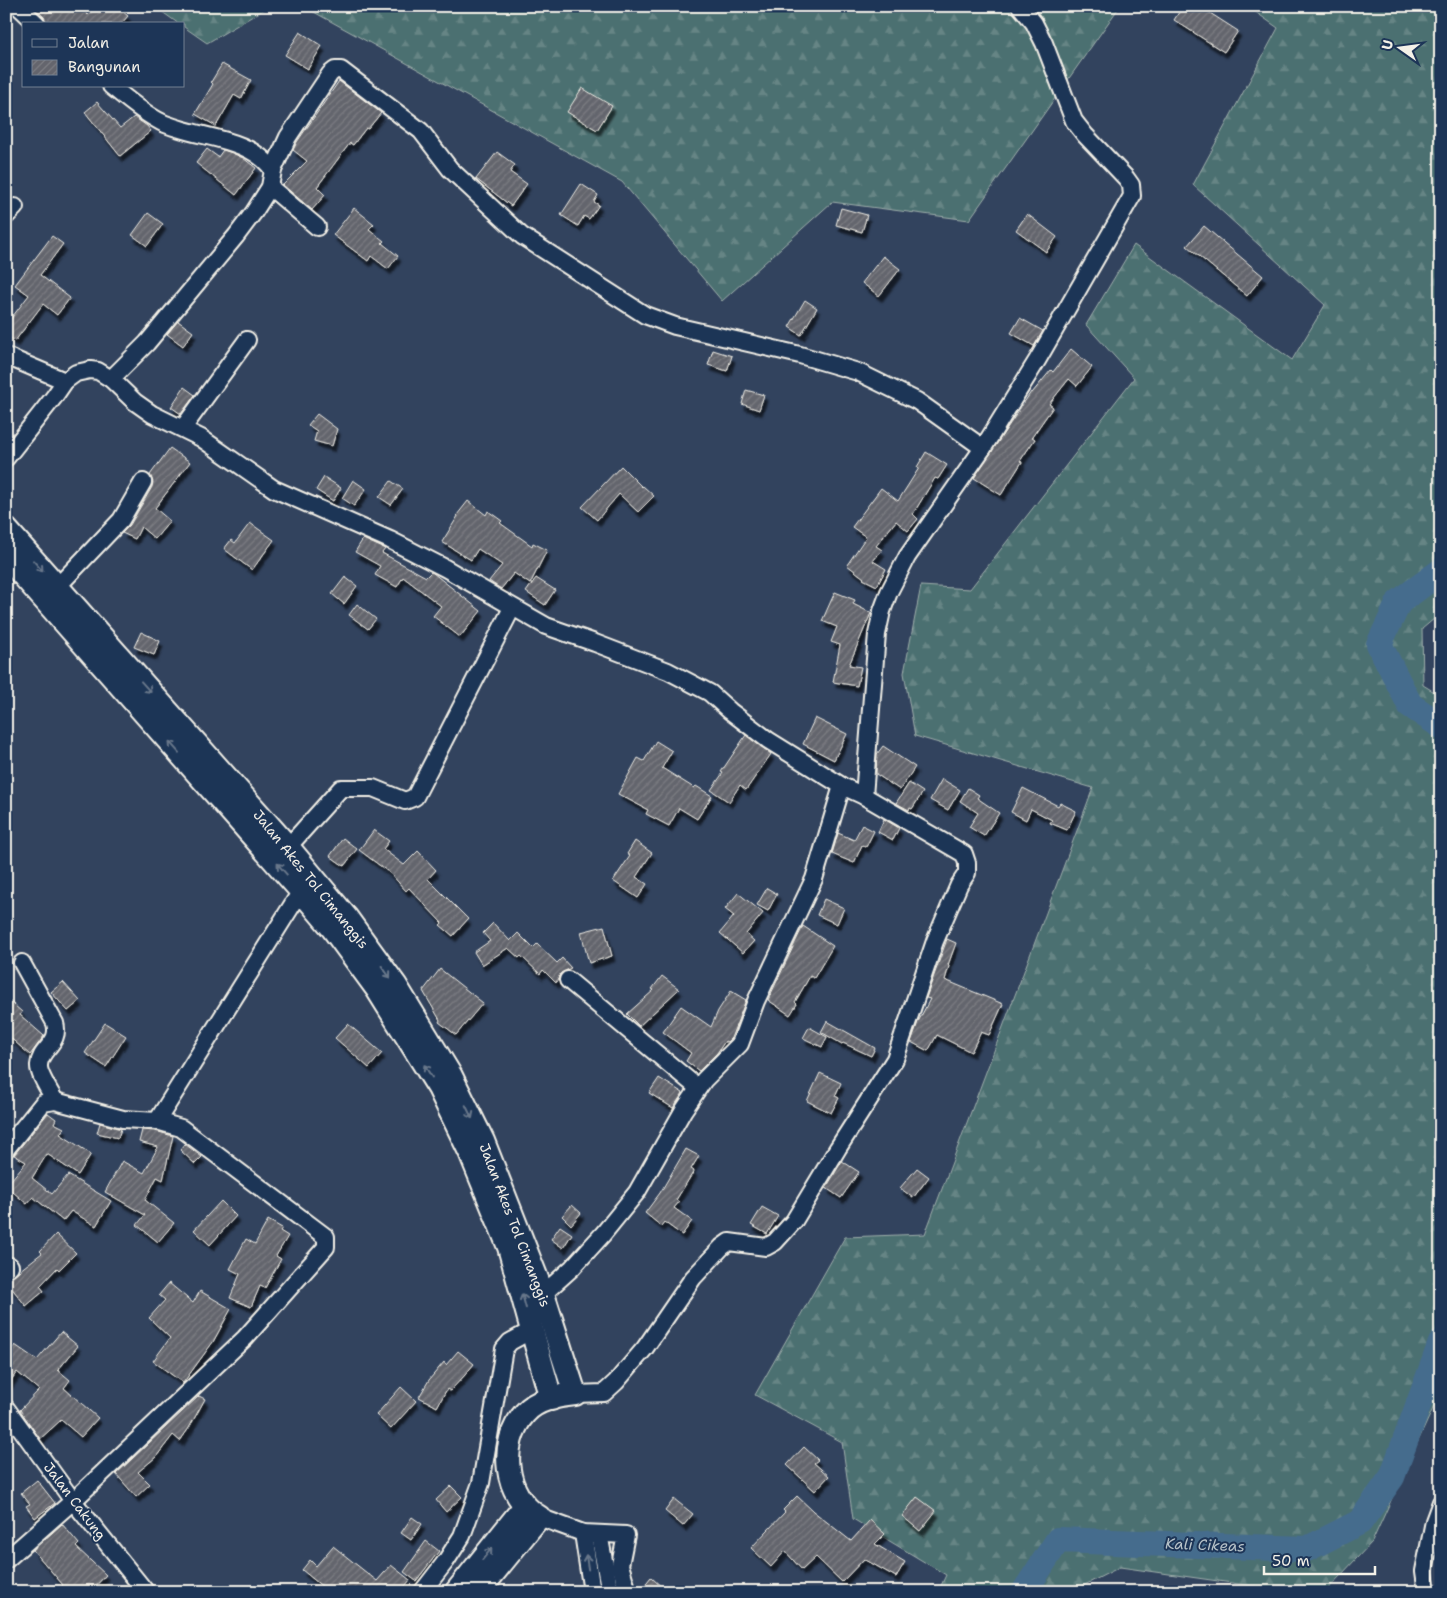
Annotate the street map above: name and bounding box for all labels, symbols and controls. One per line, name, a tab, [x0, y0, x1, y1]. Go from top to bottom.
legend	[22, 22, 185, 88]
north arrow	[1374, 22, 1424, 72]
text: Jalan	[68, 33, 109, 53]
text: U	[1377, 38, 1397, 52]
text: Bangunan	[68, 57, 140, 77]
one-way arrow	[32, 559, 44, 572]
one-way arrow	[140, 681, 152, 694]
one-way arrow	[169, 740, 180, 753]
street label: Jalan Akes Tol Cimanggis	[249, 806, 373, 952]
one-way arrow	[276, 862, 288, 875]
one-way arrow	[381, 965, 391, 979]
one-way arrow	[423, 1064, 433, 1078]
one-way arrow	[464, 1104, 474, 1119]
street label: Jalan Akes Tol Cimanggis	[475, 1141, 555, 1309]
one-way arrow	[519, 1293, 528, 1309]
street label: Jalan Cakung	[40, 1458, 110, 1544]
water label: Kali Cikeas	[1165, 1534, 1245, 1556]
scale bar	[1264, 1543, 1376, 1575]
one-way arrow	[481, 1547, 492, 1560]
text: 50 m	[1272, 1551, 1310, 1571]
one-way arrow	[582, 1555, 592, 1571]

